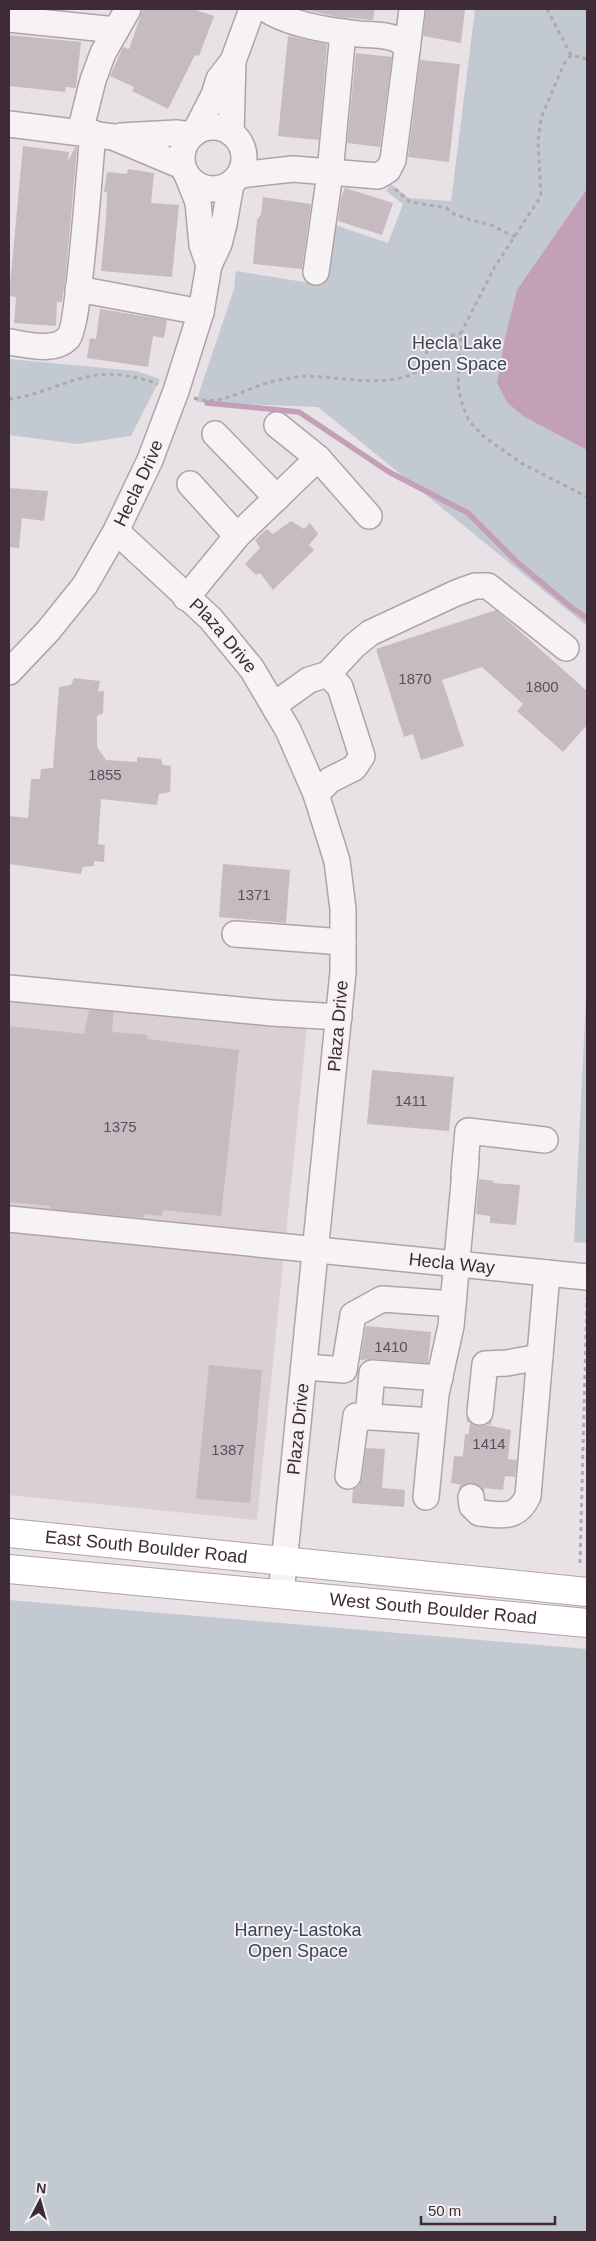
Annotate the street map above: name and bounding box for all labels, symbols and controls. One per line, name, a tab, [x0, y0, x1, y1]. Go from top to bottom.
park label: Hecla Lake Open Space	[407, 333, 507, 374]
street label: Hecla Drive	[110, 437, 167, 529]
street label: Plaza Drive	[185, 594, 261, 677]
house number: 1870	[398, 670, 432, 687]
house number: 1800	[525, 678, 559, 695]
house number: 1855	[88, 766, 122, 783]
house number: 1371	[237, 886, 271, 903]
street label: Plaza Drive	[324, 979, 352, 1073]
house number: 1411	[395, 1092, 427, 1109]
house number: 1375	[103, 1118, 137, 1135]
street label: Hecla Way	[408, 1249, 496, 1278]
house number: 1410	[374, 1338, 408, 1355]
street label: Plaza Drive	[283, 1382, 313, 1476]
house number: 1414	[472, 1435, 506, 1452]
house number: 1387	[211, 1441, 245, 1458]
street label: East South Boulder Road	[44, 1527, 248, 1567]
street label: West South Boulder Road	[329, 1589, 538, 1628]
park label: Harney-Lastoka Open Space	[234, 1920, 363, 1961]
north arrow	[15, 2176, 65, 2226]
text: N	[35, 2180, 47, 2197]
scale bar	[421, 2194, 555, 2226]
text: 50 m	[428, 2202, 461, 2219]

